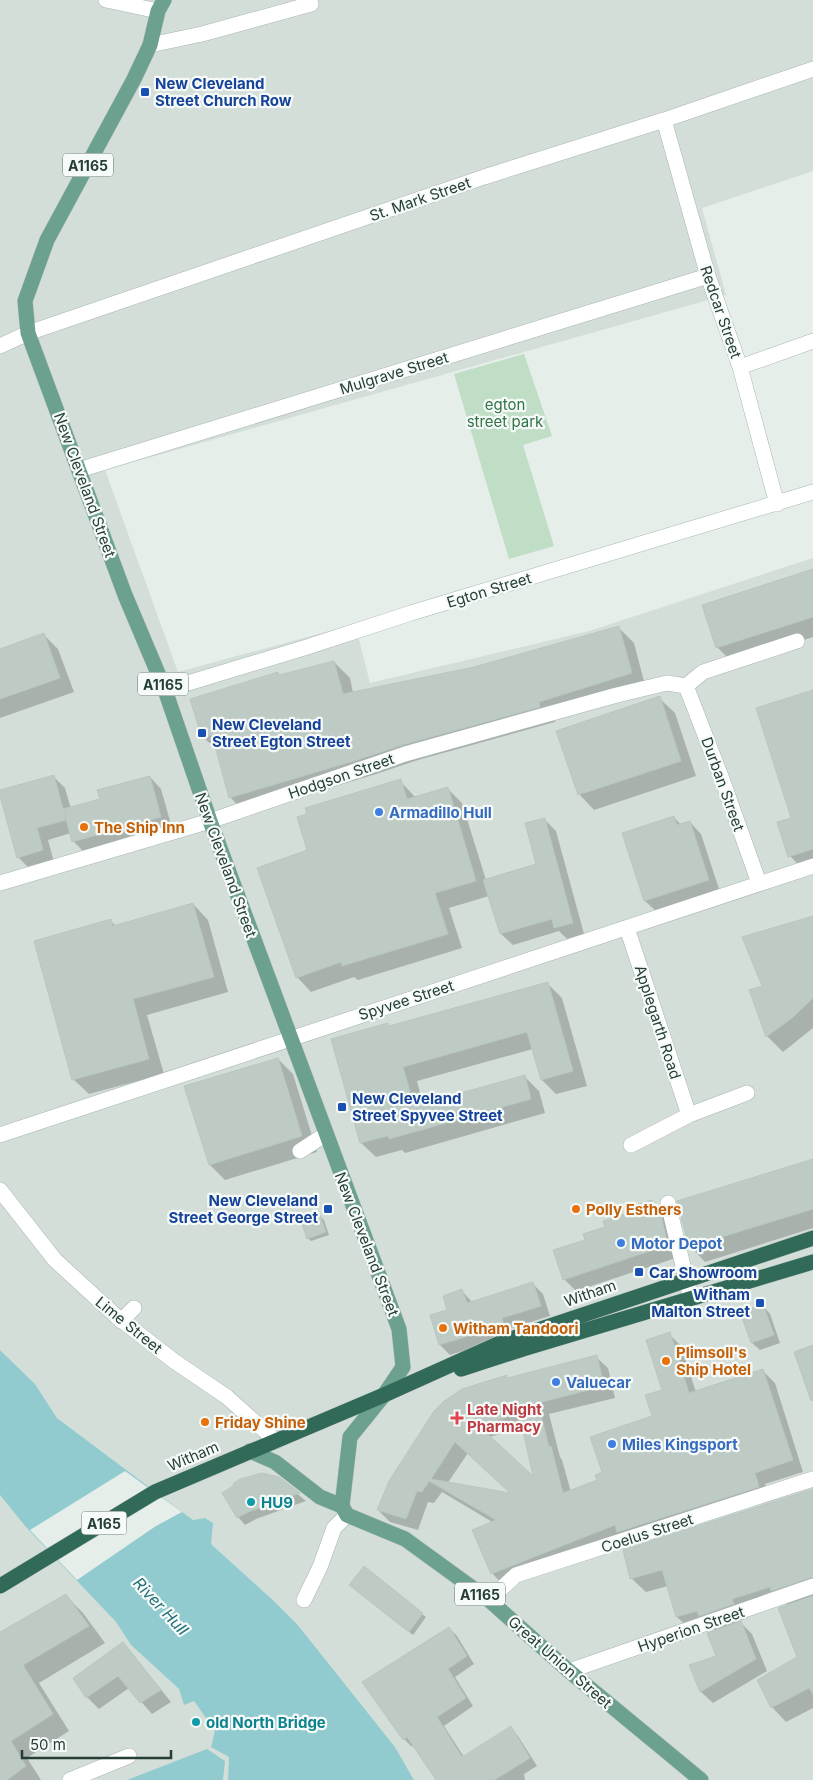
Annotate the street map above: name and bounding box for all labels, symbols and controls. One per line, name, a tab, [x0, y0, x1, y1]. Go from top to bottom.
place label: New Cleveland Street Church Row	[155, 74, 292, 110]
marker: New Cleveland Street Church Row	[139, 86, 151, 98]
road number: A1165	[63, 154, 113, 176]
street label: St. Mark Street	[367, 173, 473, 225]
street label: Redcar Street	[696, 263, 746, 361]
street label: Mulgrave Street	[337, 347, 451, 399]
park label: egton street park	[467, 395, 544, 431]
street label: New Cleveland Street	[50, 410, 120, 560]
street label: Egton Street	[444, 568, 534, 612]
road number: A1165	[138, 672, 188, 696]
place label: New Cleveland Street Egton Street	[212, 715, 351, 751]
marker: New Cleveland Street Egton Street	[196, 727, 208, 739]
street label: Durban Street	[697, 734, 749, 834]
street label: Hodgson Street	[285, 749, 397, 803]
street label: New Cleveland Street	[191, 790, 261, 940]
place label: Armadillo Hull	[389, 803, 492, 822]
marker: Armadillo Hull	[373, 806, 385, 818]
place label: The Ship Inn	[94, 818, 185, 837]
marker: The Ship Inn	[78, 821, 90, 833]
street label: Applegarth Road	[631, 963, 685, 1081]
street label: Spyvee Street	[356, 976, 456, 1024]
place label: New Cleveland Street Spyvee Street	[352, 1089, 503, 1125]
marker: New Cleveland Street Spyvee Street	[336, 1101, 348, 1113]
street label: New Cleveland Street	[331, 1169, 403, 1319]
place label: New Cleveland Street George Street	[169, 1191, 319, 1227]
place label: Polly Esthers	[586, 1200, 682, 1219]
marker: New Cleveland Street George Street	[322, 1203, 334, 1215]
marker: Polly Esthers	[570, 1203, 582, 1215]
place label: Motor Depot	[631, 1234, 723, 1253]
marker: Motor Depot	[615, 1237, 627, 1249]
place label: Car Showroom	[649, 1263, 757, 1282]
marker: Car Showroom	[633, 1266, 645, 1278]
street label: Witham	[561, 1275, 619, 1311]
place label: Witham Malton Street	[651, 1285, 751, 1321]
street label: Lime Street	[92, 1292, 166, 1358]
marker: Witham Malton Street	[754, 1297, 766, 1309]
place label: Witham Tandoori	[453, 1319, 579, 1338]
marker: Witham Tandoori	[437, 1322, 449, 1334]
place label: Plimsoll's Ship Hotel	[676, 1343, 751, 1379]
marker: Plimsoll's Ship Hotel	[660, 1355, 672, 1367]
place label: Valuecar	[566, 1373, 631, 1392]
marker: Valuecar	[550, 1376, 562, 1388]
place label: Late Night Pharmacy	[467, 1400, 542, 1436]
marker: Late Night Pharmacy	[451, 1412, 463, 1424]
place label: Friday Shine	[215, 1413, 306, 1432]
marker: Friday Shine	[199, 1416, 211, 1428]
place label: Miles Kingsport	[622, 1435, 738, 1454]
street label: Witham	[165, 1437, 221, 1475]
marker: Miles Kingsport	[606, 1438, 618, 1450]
place label: HU9	[261, 1493, 293, 1512]
marker: HU9	[245, 1496, 257, 1508]
street label: Coelus Street	[599, 1509, 696, 1557]
road number: A165	[82, 1512, 126, 1535]
water label: River Hull	[129, 1573, 193, 1639]
road number: A1165	[455, 1582, 505, 1606]
street label: Hyperion Street	[635, 1602, 747, 1656]
street label: Great Union Street	[504, 1612, 616, 1712]
place label: old North Bridge	[206, 1713, 326, 1732]
marker: old North Bridge	[190, 1716, 202, 1728]
scale bar	[22, 1728, 171, 1760]
text: 50 m	[30, 1735, 66, 1754]

